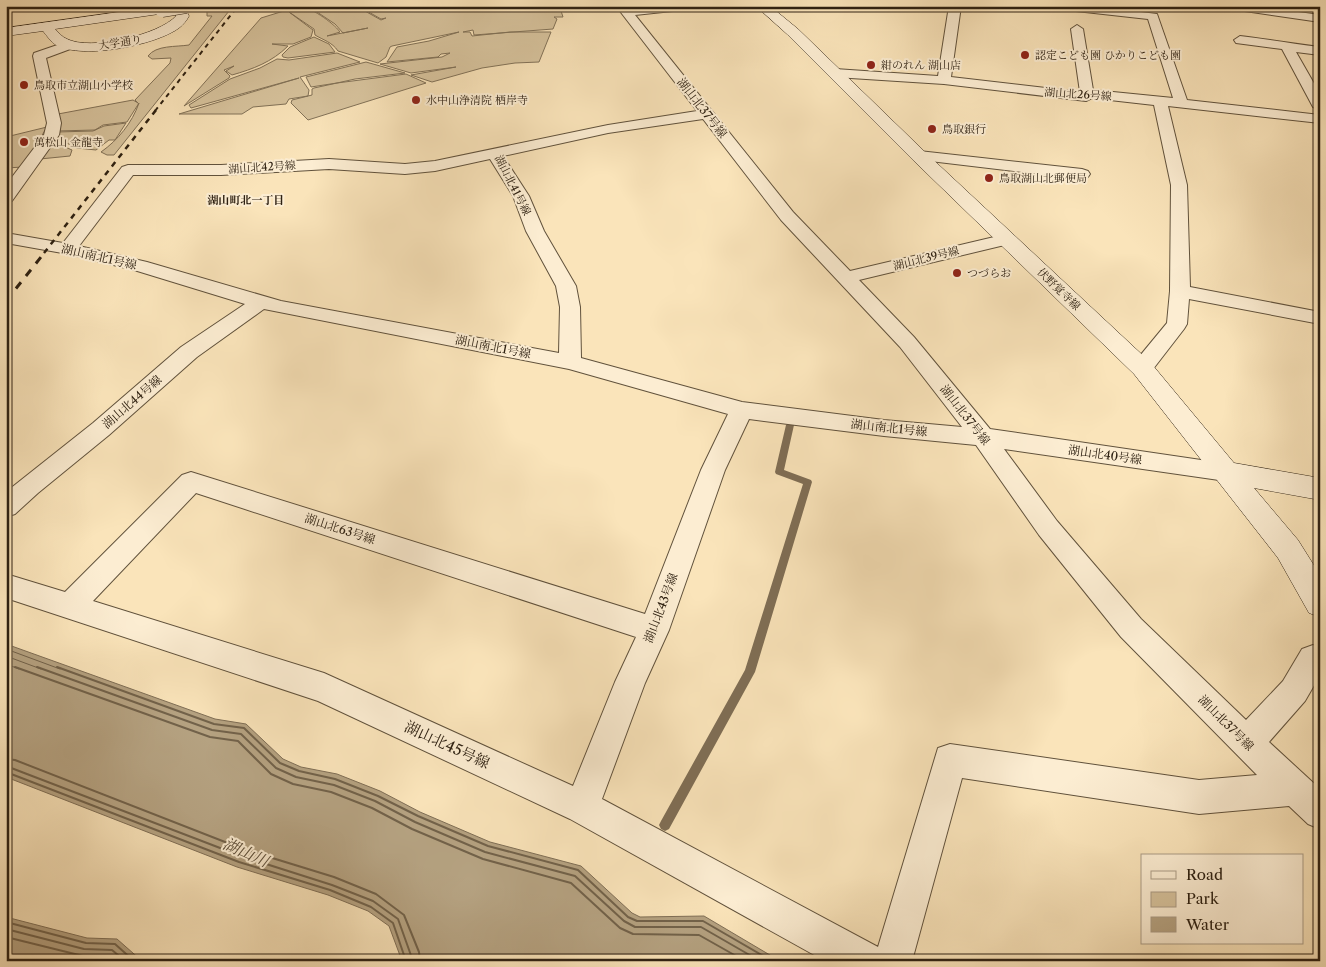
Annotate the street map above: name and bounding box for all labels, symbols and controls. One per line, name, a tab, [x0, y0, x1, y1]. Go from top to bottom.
street label: 大学通り	[97, 32, 143, 52]
place label: 認定こども園 ひかりこども園	[1035, 48, 1181, 62]
marker: 認定こども園 ひかりこども園	[1019, 49, 1031, 61]
place label: 紺のれん 湖山店	[881, 58, 961, 72]
marker: 紺のれん 湖山店	[865, 59, 877, 71]
street label: 湖山北37号線	[674, 74, 731, 141]
place label: 鳥取市立湖山小学校	[34, 78, 133, 92]
marker: 鳥取市立湖山小学校	[18, 79, 30, 91]
street label: 湖山北26号線	[1044, 85, 1112, 103]
place label: 水中山浄清院 栖岸寺	[426, 93, 528, 107]
marker: 水中山浄清院 栖岸寺	[410, 94, 422, 106]
place label: 鳥取銀行	[942, 122, 986, 136]
marker: 鳥取銀行	[926, 123, 938, 135]
place label: 萬松山 金龍寺	[34, 135, 103, 149]
marker: 萬松山 金龍寺	[18, 136, 30, 148]
street label: 湖山北41号線	[492, 152, 534, 218]
street label: 湖山北42号線	[228, 158, 296, 176]
place label: 鳥取湖山北郵便局	[999, 171, 1087, 185]
marker: 鳥取湖山北郵便局	[983, 172, 995, 184]
district label: 湖山町北一丁目	[208, 193, 285, 207]
street label: 湖山南北1号線	[60, 241, 138, 272]
street label: 湖山北39号線	[892, 243, 960, 273]
street label: 伏野覚寺線	[1034, 265, 1084, 313]
place label: つづらお	[967, 266, 1011, 280]
marker: つづらお	[951, 267, 963, 279]
street label: 湖山南北1号線	[454, 332, 532, 361]
street label: 湖山北44号線	[99, 372, 164, 432]
street label: 湖山北37号線	[937, 381, 994, 448]
street label: 湖山南北1号線	[850, 416, 928, 439]
street label: 湖山北40号線	[1067, 442, 1143, 467]
street label: 湖山北63号線	[303, 510, 377, 547]
street label: 湖山北43号線	[640, 571, 681, 645]
street label: 湖山北37号線	[1195, 692, 1257, 754]
street label: 湖山北45号線	[402, 717, 493, 773]
water label: 湖山川	[220, 833, 274, 872]
legend	[1141, 854, 1304, 944]
text: Road	[1186, 865, 1223, 884]
text: Park	[1186, 889, 1220, 908]
text: Water	[1185, 915, 1230, 934]

